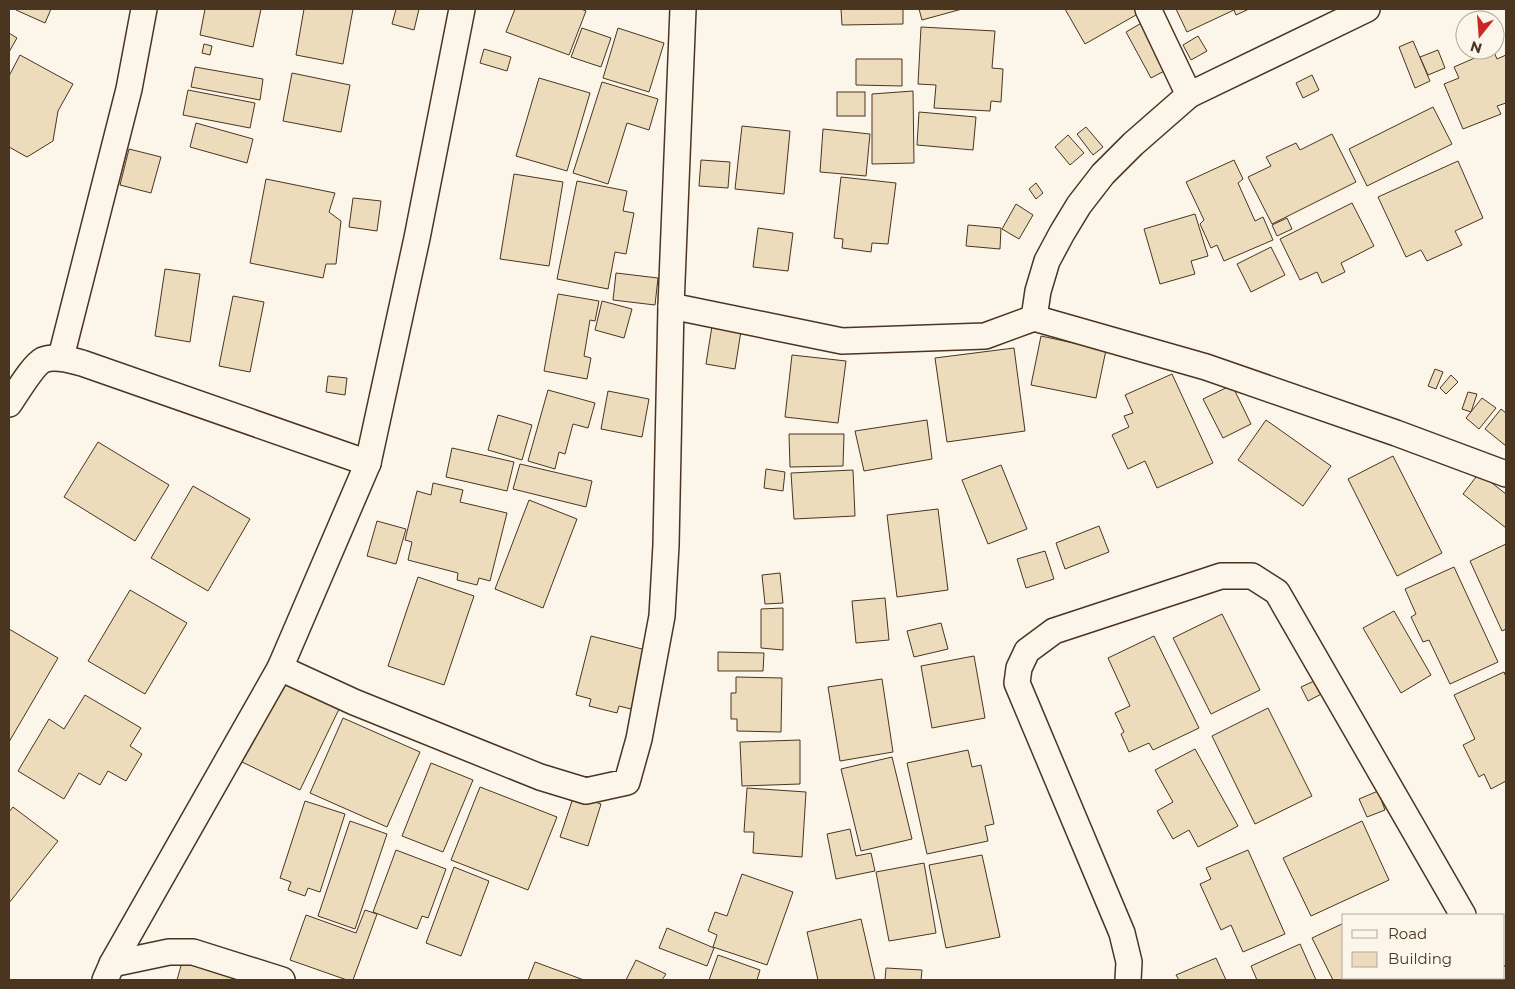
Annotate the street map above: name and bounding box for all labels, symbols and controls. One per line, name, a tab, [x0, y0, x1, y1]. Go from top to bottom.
north arrow	[1455, 10, 1505, 60]
text: N	[1468, 37, 1484, 58]
legend	[1342, 914, 1505, 979]
text: Road	[1388, 924, 1427, 943]
text: Building	[1388, 949, 1452, 968]

